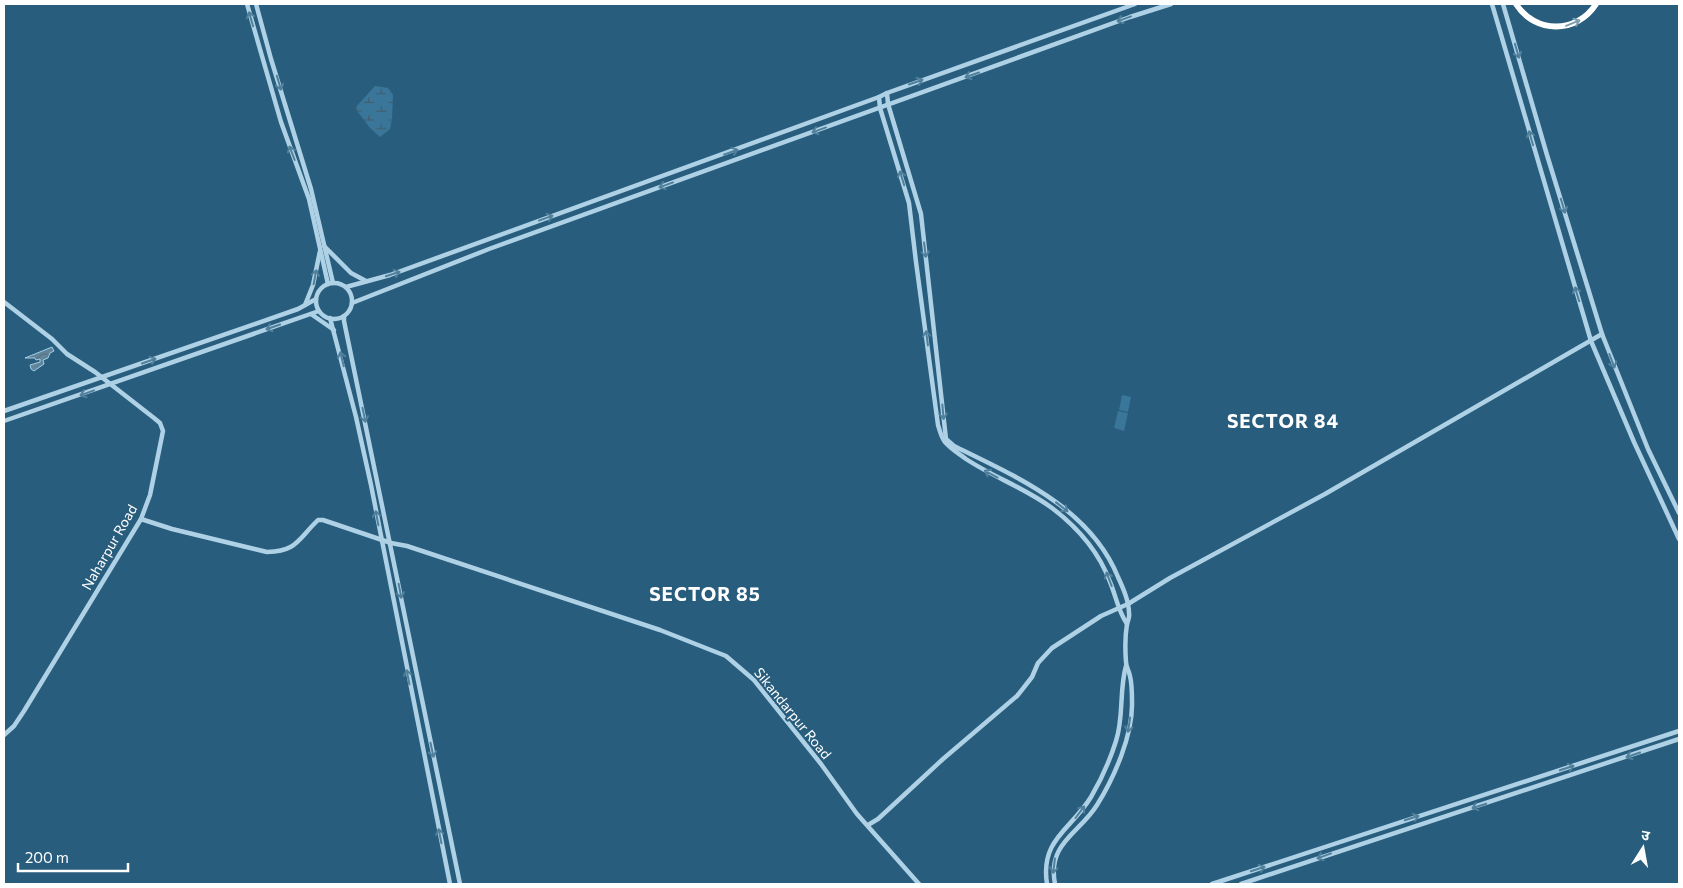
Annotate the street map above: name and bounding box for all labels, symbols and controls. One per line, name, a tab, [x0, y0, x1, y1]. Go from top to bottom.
one-way arrow	[246, 11, 256, 27]
one-way arrow	[1117, 15, 1133, 24]
one-way arrow	[1565, 18, 1580, 27]
one-way arrow	[1513, 42, 1522, 58]
one-way arrow	[965, 71, 980, 80]
one-way arrow	[274, 75, 284, 91]
one-way arrow	[908, 77, 924, 87]
one-way arrow	[812, 126, 827, 135]
one-way arrow	[1526, 130, 1536, 146]
one-way arrow	[287, 146, 296, 161]
one-way arrow	[723, 147, 739, 156]
one-way arrow	[896, 170, 906, 186]
one-way arrow	[659, 181, 674, 190]
one-way arrow	[1559, 198, 1568, 214]
one-way arrow	[537, 213, 553, 222]
one-way arrow	[920, 242, 930, 258]
one-way arrow	[385, 268, 401, 278]
one-way arrow	[311, 269, 320, 285]
one-way arrow	[1572, 286, 1582, 302]
one-way arrow	[266, 323, 282, 332]
one-way arrow	[921, 331, 931, 347]
one-way arrow	[337, 352, 346, 368]
one-way arrow	[1608, 353, 1618, 368]
one-way arrow	[141, 355, 157, 365]
one-way arrow	[80, 389, 95, 398]
one-way arrow	[938, 404, 948, 420]
one-way arrow	[360, 406, 370, 422]
district label: SECTOR 84	[1227, 409, 1339, 432]
one-way arrow	[984, 469, 999, 478]
street label: Naharpur Road	[78, 501, 140, 593]
one-way arrow	[1055, 501, 1068, 512]
one-way arrow	[372, 510, 381, 526]
one-way arrow	[1104, 572, 1113, 587]
district label: SECTOR 85	[649, 582, 761, 605]
one-way arrow	[396, 583, 405, 599]
street label: Sikandarpur Road	[751, 664, 835, 762]
one-way arrow	[403, 670, 413, 686]
one-way arrow	[1124, 717, 1134, 733]
one-way arrow	[427, 742, 437, 758]
one-way arrow	[1625, 750, 1641, 760]
one-way arrow	[1558, 762, 1574, 772]
one-way arrow	[1472, 802, 1487, 811]
one-way arrow	[1075, 805, 1085, 819]
one-way arrow	[1404, 813, 1420, 822]
north arrow	[1618, 823, 1668, 873]
text: उ	[1640, 826, 1652, 844]
one-way arrow	[435, 829, 444, 845]
scale bar	[18, 840, 128, 872]
text: 200 m	[25, 848, 69, 866]
one-way arrow	[1317, 852, 1333, 861]
one-way arrow	[1049, 857, 1059, 873]
one-way arrow	[1250, 864, 1265, 873]

